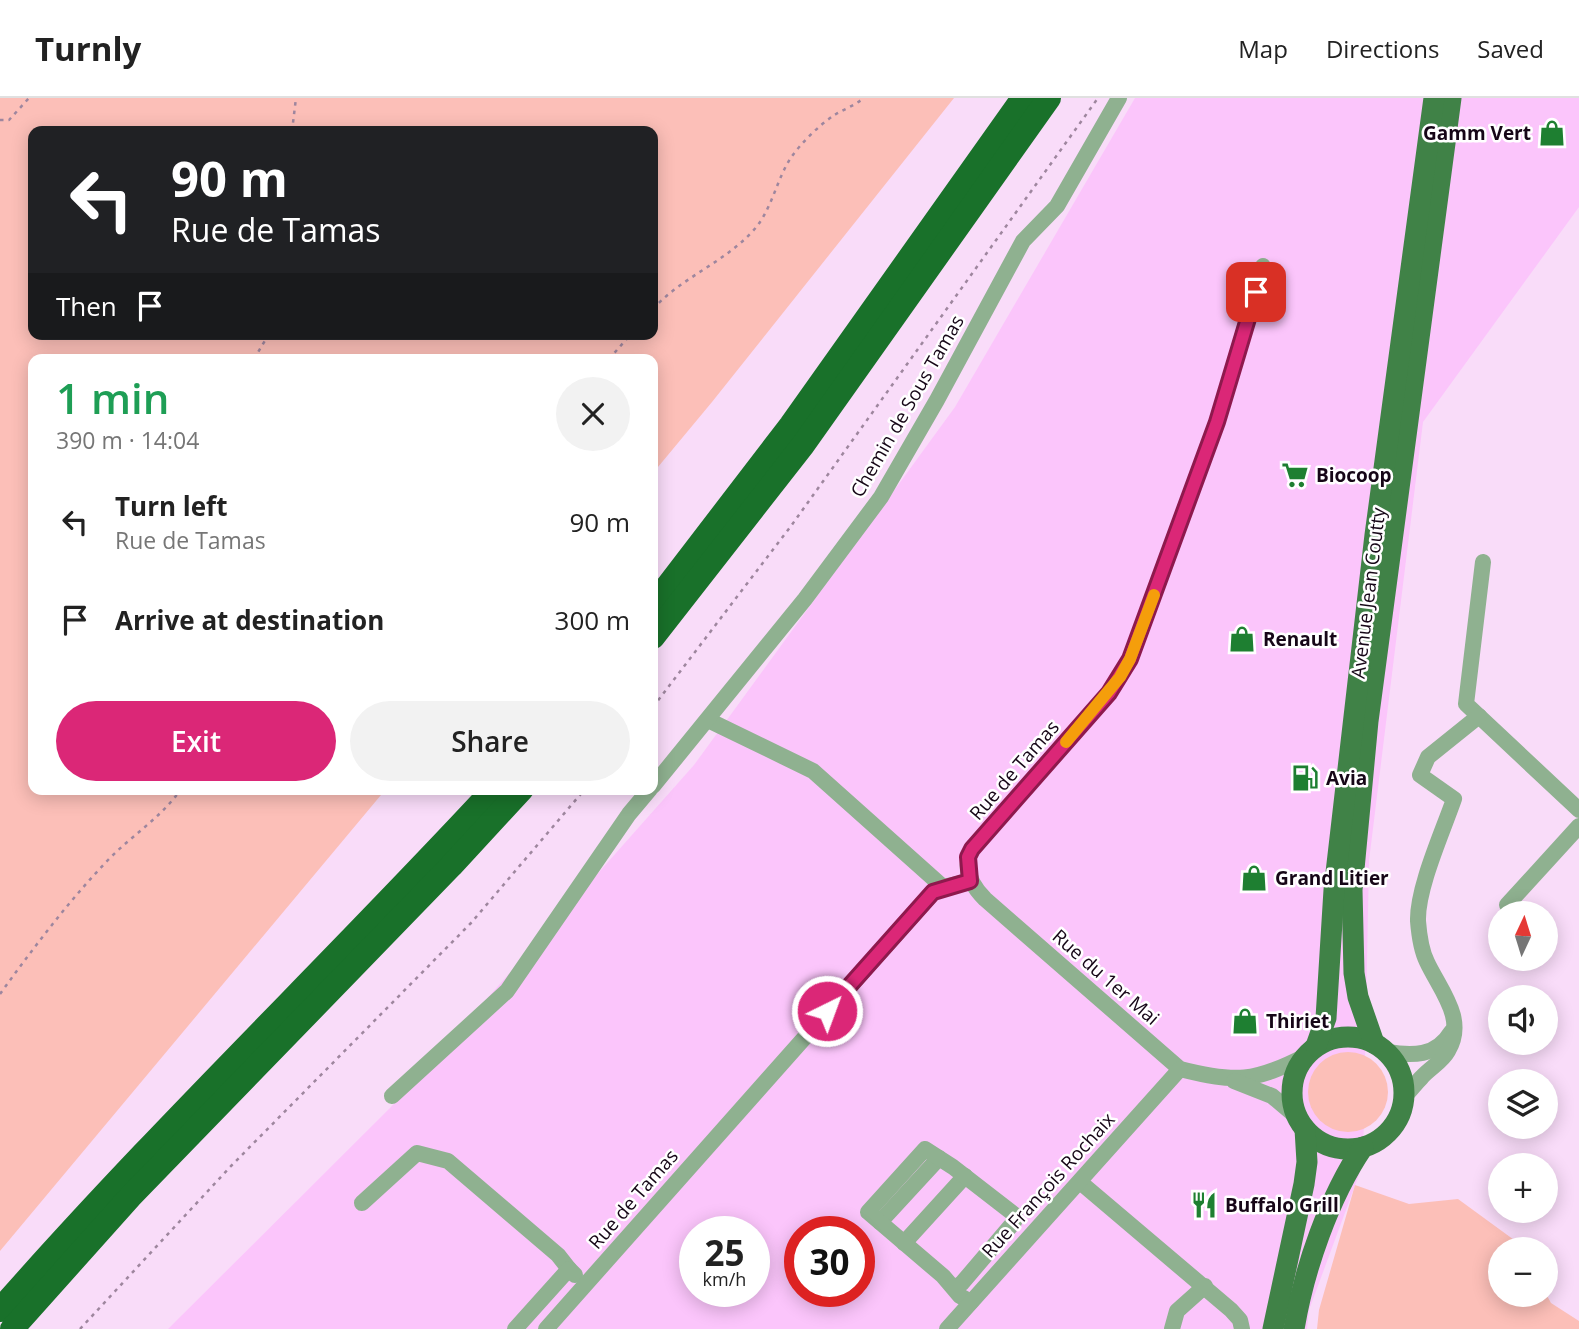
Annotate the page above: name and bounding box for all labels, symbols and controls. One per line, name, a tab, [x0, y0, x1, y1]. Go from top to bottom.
text: Turnly	[35, 26, 141, 71]
text: Map	[1238, 32, 1288, 65]
text: Directions	[1326, 32, 1439, 65]
text: Saved	[1477, 32, 1544, 65]
shop icon: Gamm Vert	[1537, 118, 1567, 148]
place label: Gamm Vert	[1423, 120, 1531, 146]
text: 90 m	[171, 145, 288, 211]
icon: left	[56, 154, 147, 245]
text: Rue de Tamas	[171, 208, 381, 251]
pin	[1226, 262, 1286, 322]
icon: arrive	[1237, 273, 1275, 311]
icon: arrive	[131, 287, 169, 325]
text: Then	[56, 288, 117, 324]
street label: Chemin de Sous Tamas	[844, 310, 970, 502]
text: 1 min	[56, 369, 169, 426]
button: close	[556, 377, 630, 451]
text: 390 m · 14:04	[56, 424, 199, 456]
supermarket icon: Biocoop	[1280, 460, 1310, 490]
place label: Biocoop	[1316, 462, 1392, 488]
text: Turn left	[115, 488, 227, 524]
icon: left	[56, 503, 94, 541]
text: 90 m	[569, 504, 630, 540]
street label: Avenue Jean Coutty	[1345, 506, 1391, 680]
text: Rue de Tamas	[115, 524, 266, 556]
icon: arrive	[56, 601, 94, 639]
text: Arrive at destination	[115, 602, 384, 638]
text: 300 m	[555, 602, 630, 638]
shop icon: Renault	[1227, 624, 1257, 654]
place label: Renault	[1263, 626, 1337, 652]
button: Exit	[56, 701, 336, 781]
button: Share	[350, 701, 630, 781]
street label: Rue de Tamas	[963, 715, 1065, 825]
fuel station icon: Avia	[1290, 763, 1320, 793]
place label: Avia	[1326, 765, 1367, 791]
shop icon: Grand Litier	[1239, 863, 1269, 893]
place label: Grand Litier	[1275, 865, 1389, 891]
north arrow	[1488, 901, 1558, 971]
map controls	[1488, 901, 1558, 1307]
street label: Rue du 1er Mai	[1047, 923, 1165, 1031]
position arrow	[790, 974, 864, 1048]
button: sound	[1488, 985, 1558, 1055]
shop icon: Thiriet	[1230, 1006, 1260, 1036]
place label: Thiriet	[1266, 1008, 1329, 1034]
button: layers	[1488, 1069, 1558, 1139]
street label: Rue François Rochaix	[976, 1107, 1120, 1263]
street label: Rue de Tamas	[582, 1144, 684, 1254]
button: +	[1488, 1153, 1558, 1223]
restaurant icon: Buffalo Grill	[1189, 1190, 1219, 1220]
place label: Buffalo Grill	[1225, 1192, 1339, 1218]
speed limit sign: 30	[784, 1216, 875, 1307]
text: 25	[704, 1229, 745, 1276]
button: −	[1488, 1237, 1558, 1307]
text: km/h	[703, 1267, 746, 1291]

